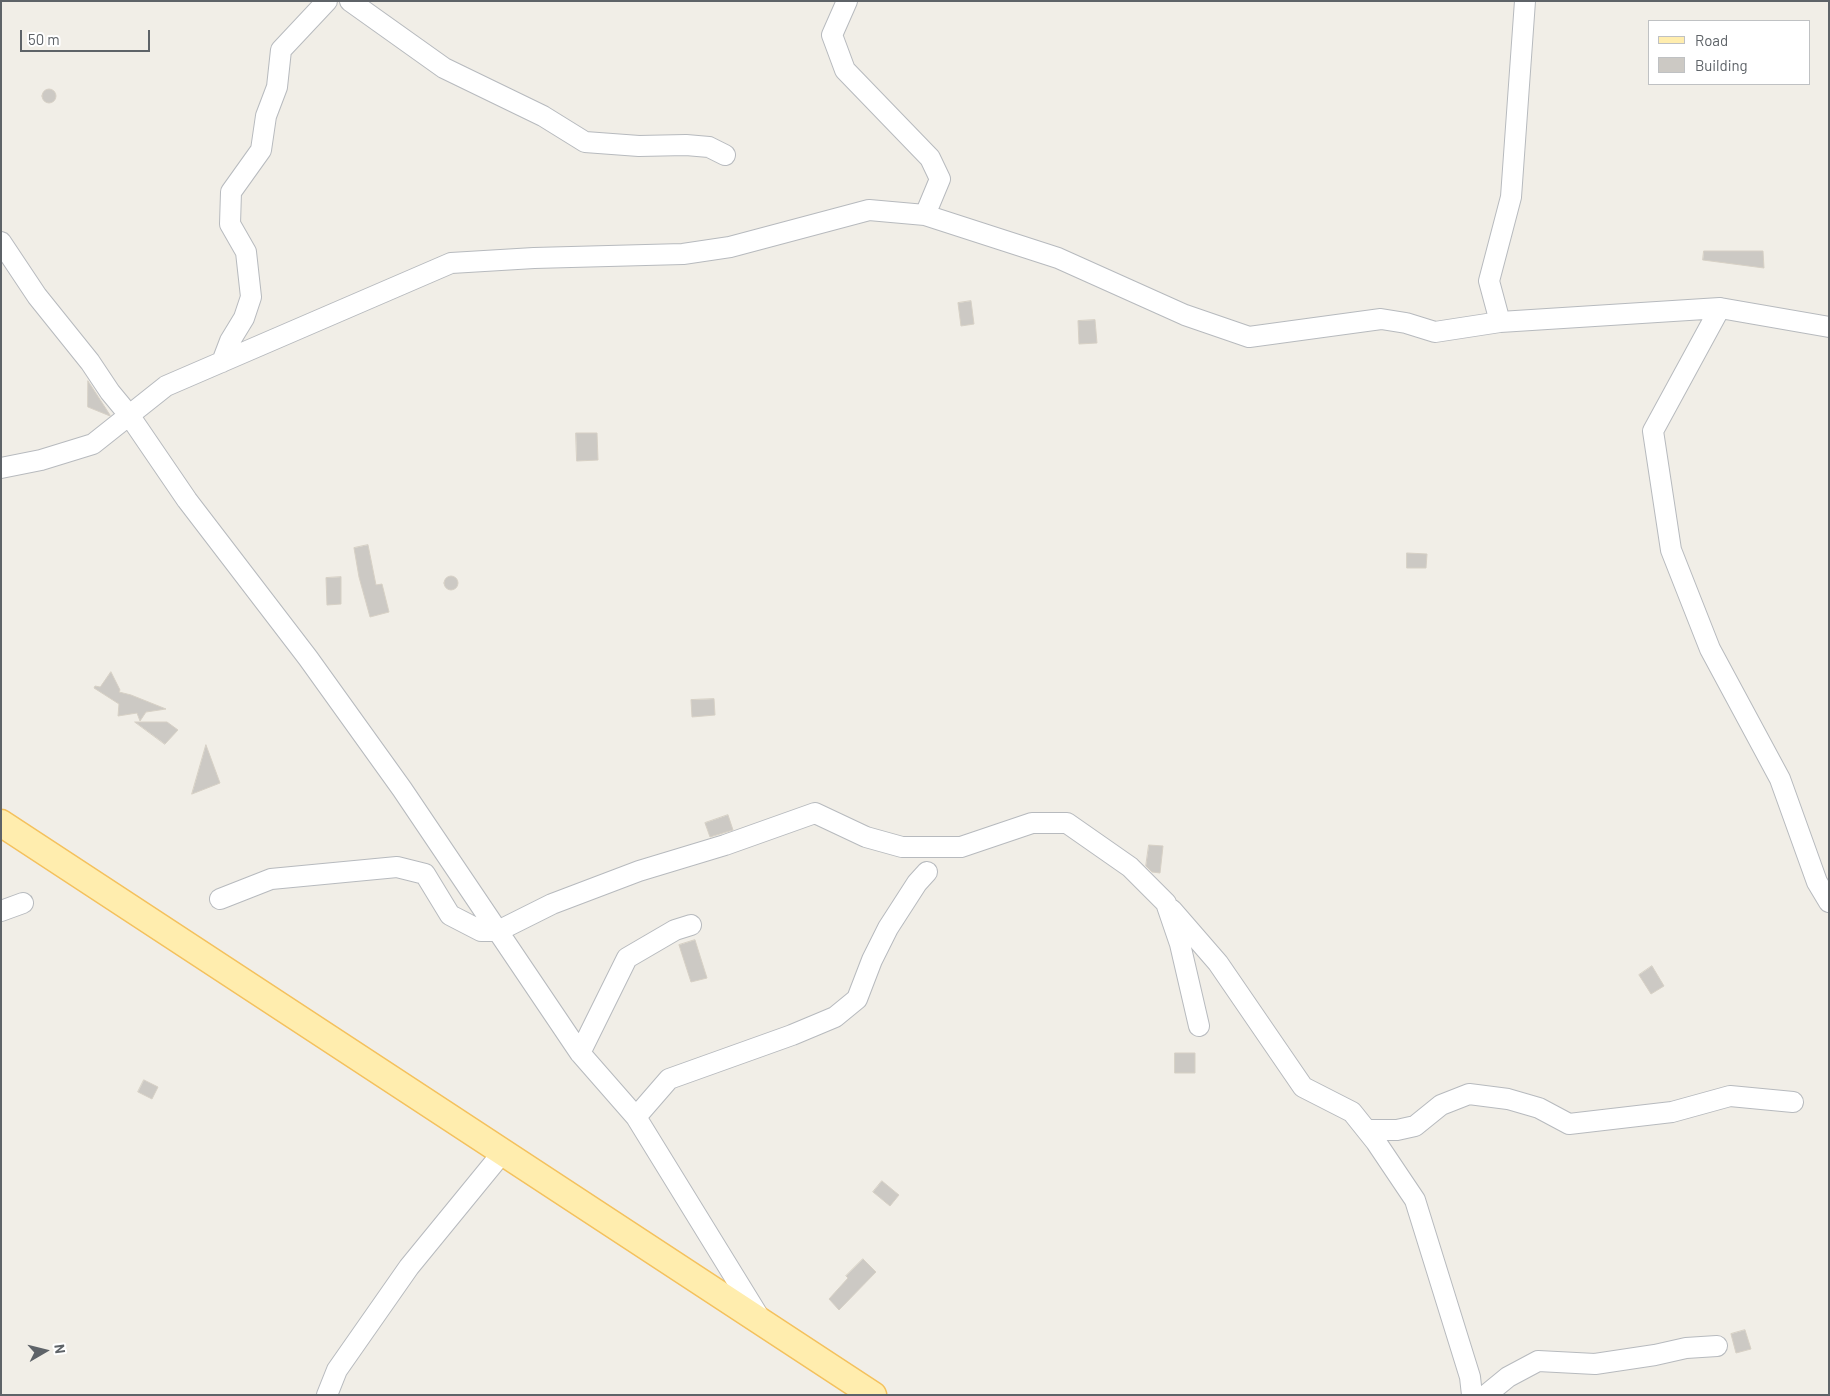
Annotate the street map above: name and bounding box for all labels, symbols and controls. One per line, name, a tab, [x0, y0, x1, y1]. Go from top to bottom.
scale bar	[22, 20, 152, 52]
legend	[1648, 20, 1810, 85]
text: 50 m	[28, 30, 60, 48]
text: Road	[1695, 31, 1728, 49]
text: Building	[1695, 56, 1748, 74]
north arrow	[20, 1326, 70, 1376]
text: N	[51, 1343, 69, 1355]

